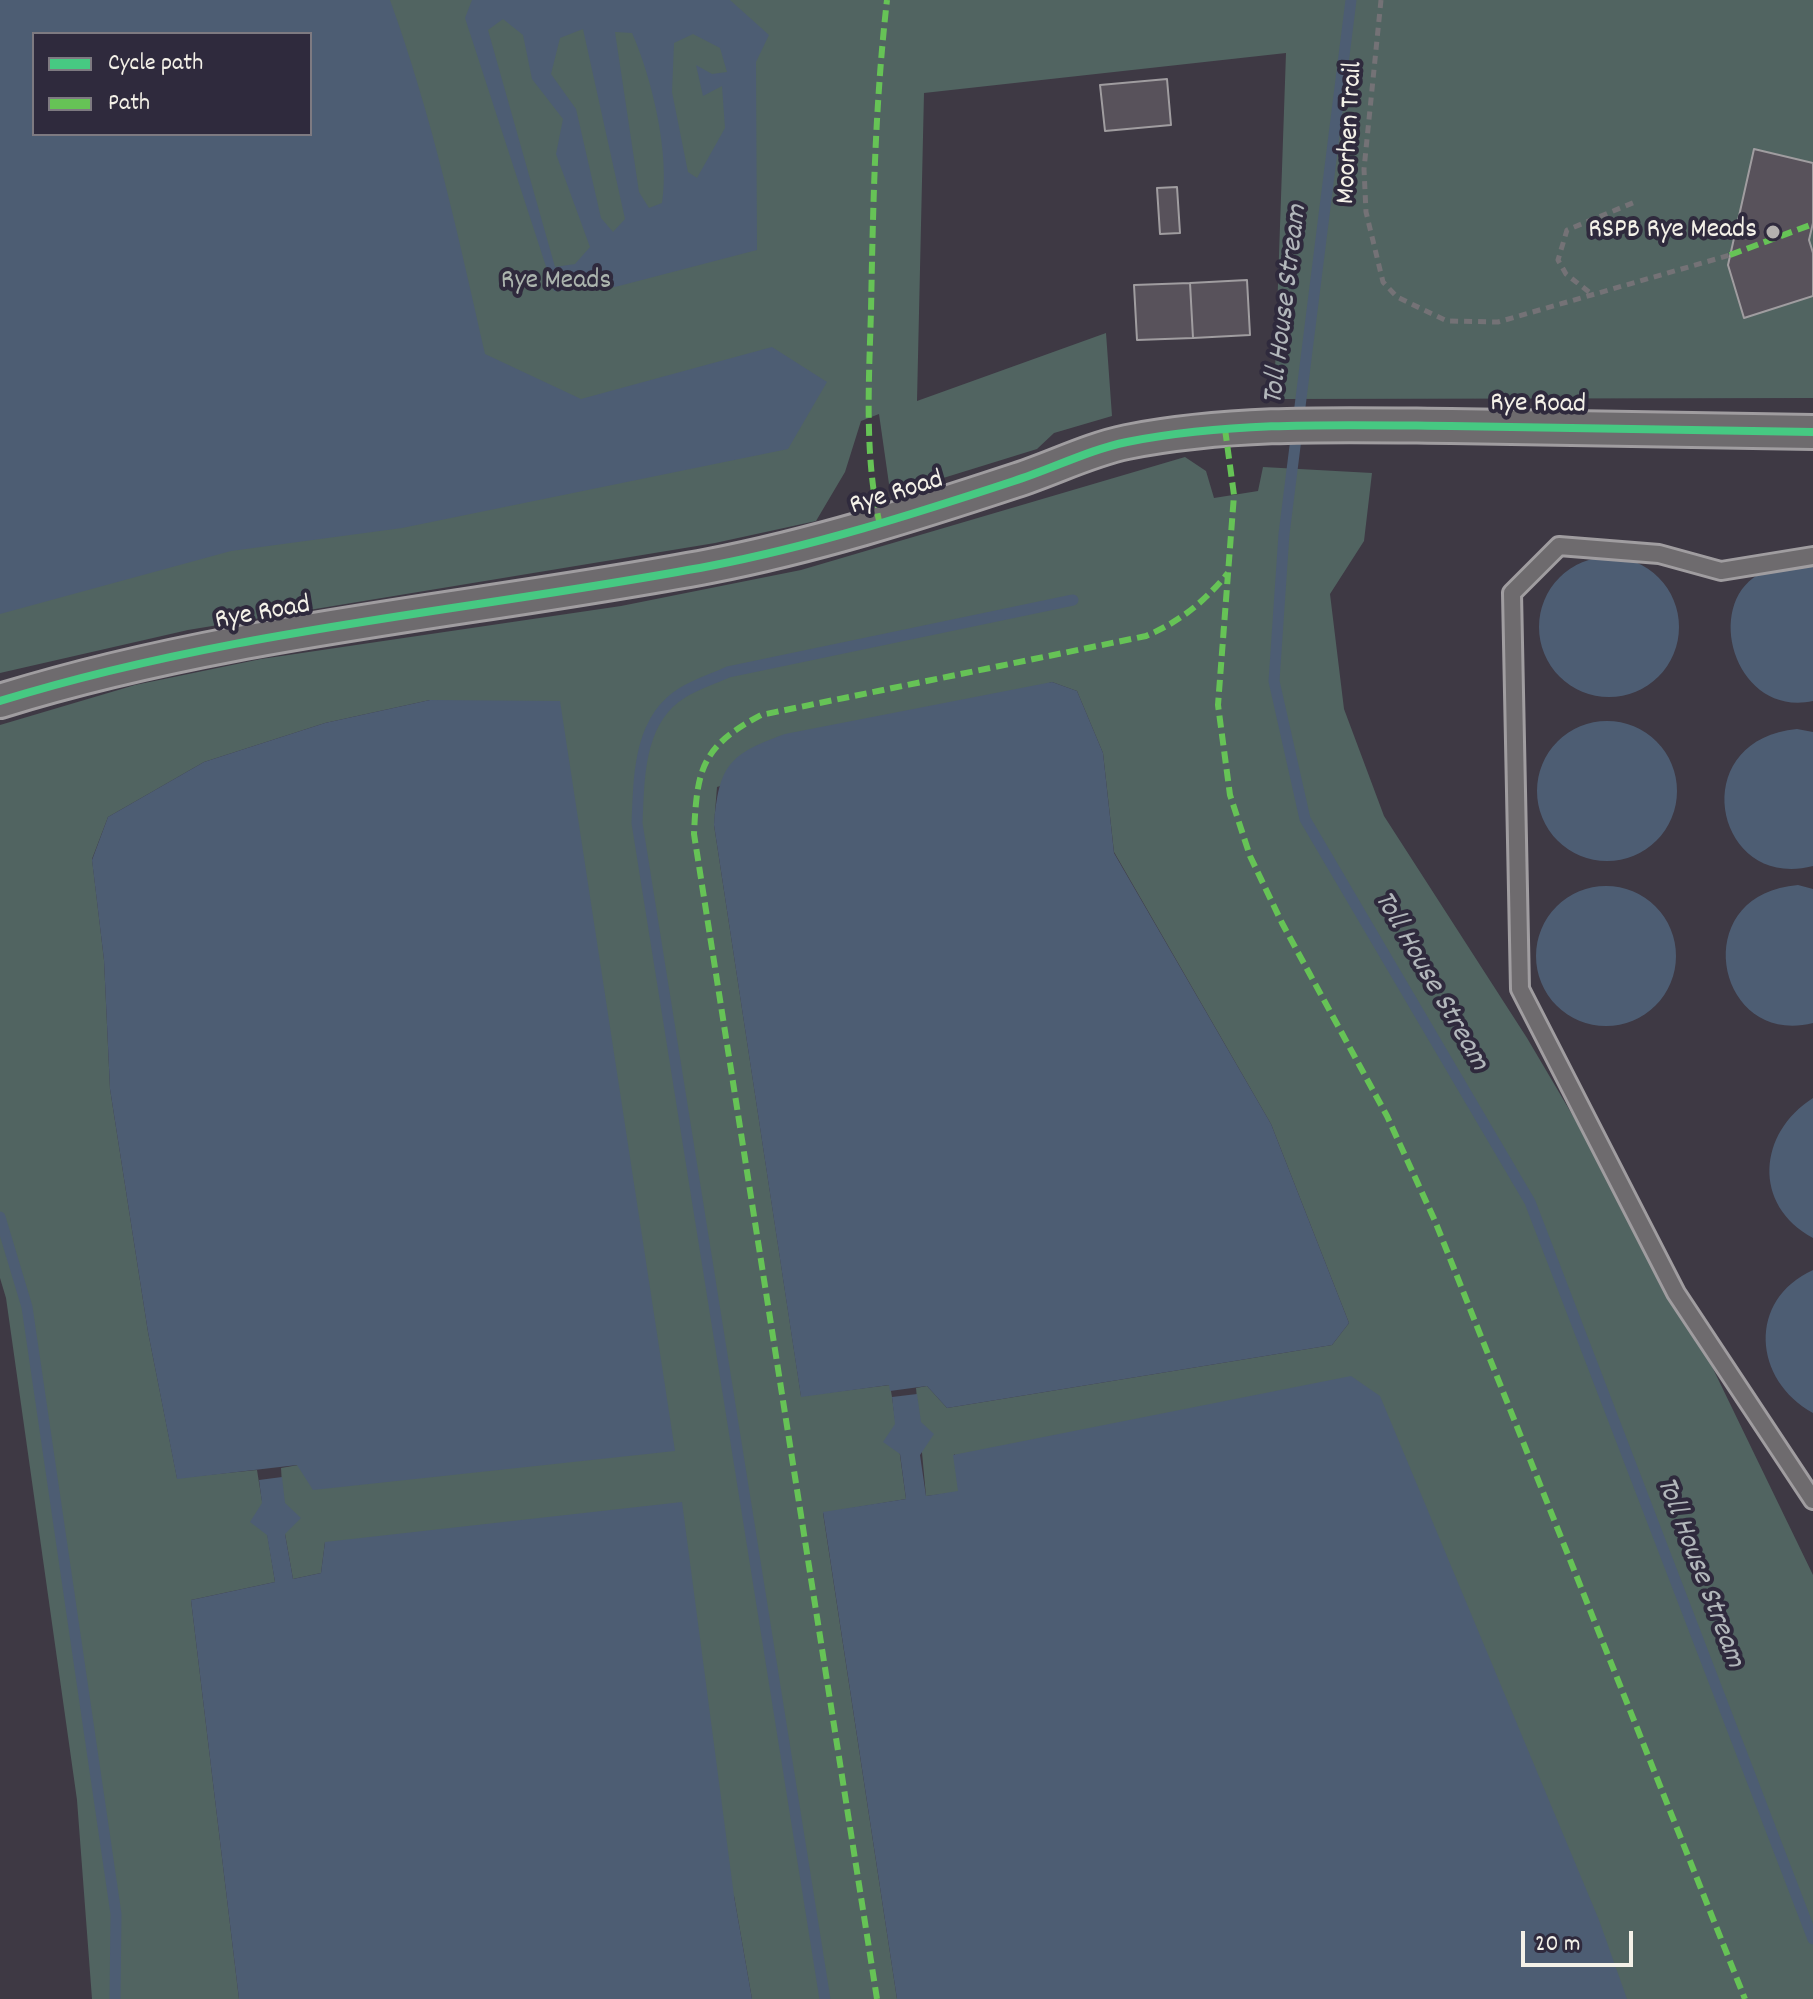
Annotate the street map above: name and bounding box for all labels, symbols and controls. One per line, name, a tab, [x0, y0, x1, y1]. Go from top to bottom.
legend	[32, 32, 312, 136]
text: Cycle path	[108, 47, 203, 81]
street label: Moorhen Trail	[1331, 61, 1373, 205]
text: Path	[108, 87, 150, 121]
water label: Toll House Stream	[1258, 203, 1318, 407]
place label: RSPB Rye Meads	[1588, 215, 1757, 249]
marker: RSPB Rye Meads	[1764, 223, 1782, 241]
park label: Rye Meads	[501, 266, 611, 300]
street label: Rye Road	[1490, 388, 1586, 424]
street label: Rye Road	[846, 465, 948, 525]
street label: Rye Road	[213, 590, 313, 640]
water label: Toll House Stream	[1363, 886, 1495, 1078]
water label: Toll House Stream	[1645, 1473, 1751, 1673]
scale bar	[1525, 1915, 1637, 1965]
text: 20 m	[1535, 1928, 1581, 1962]

